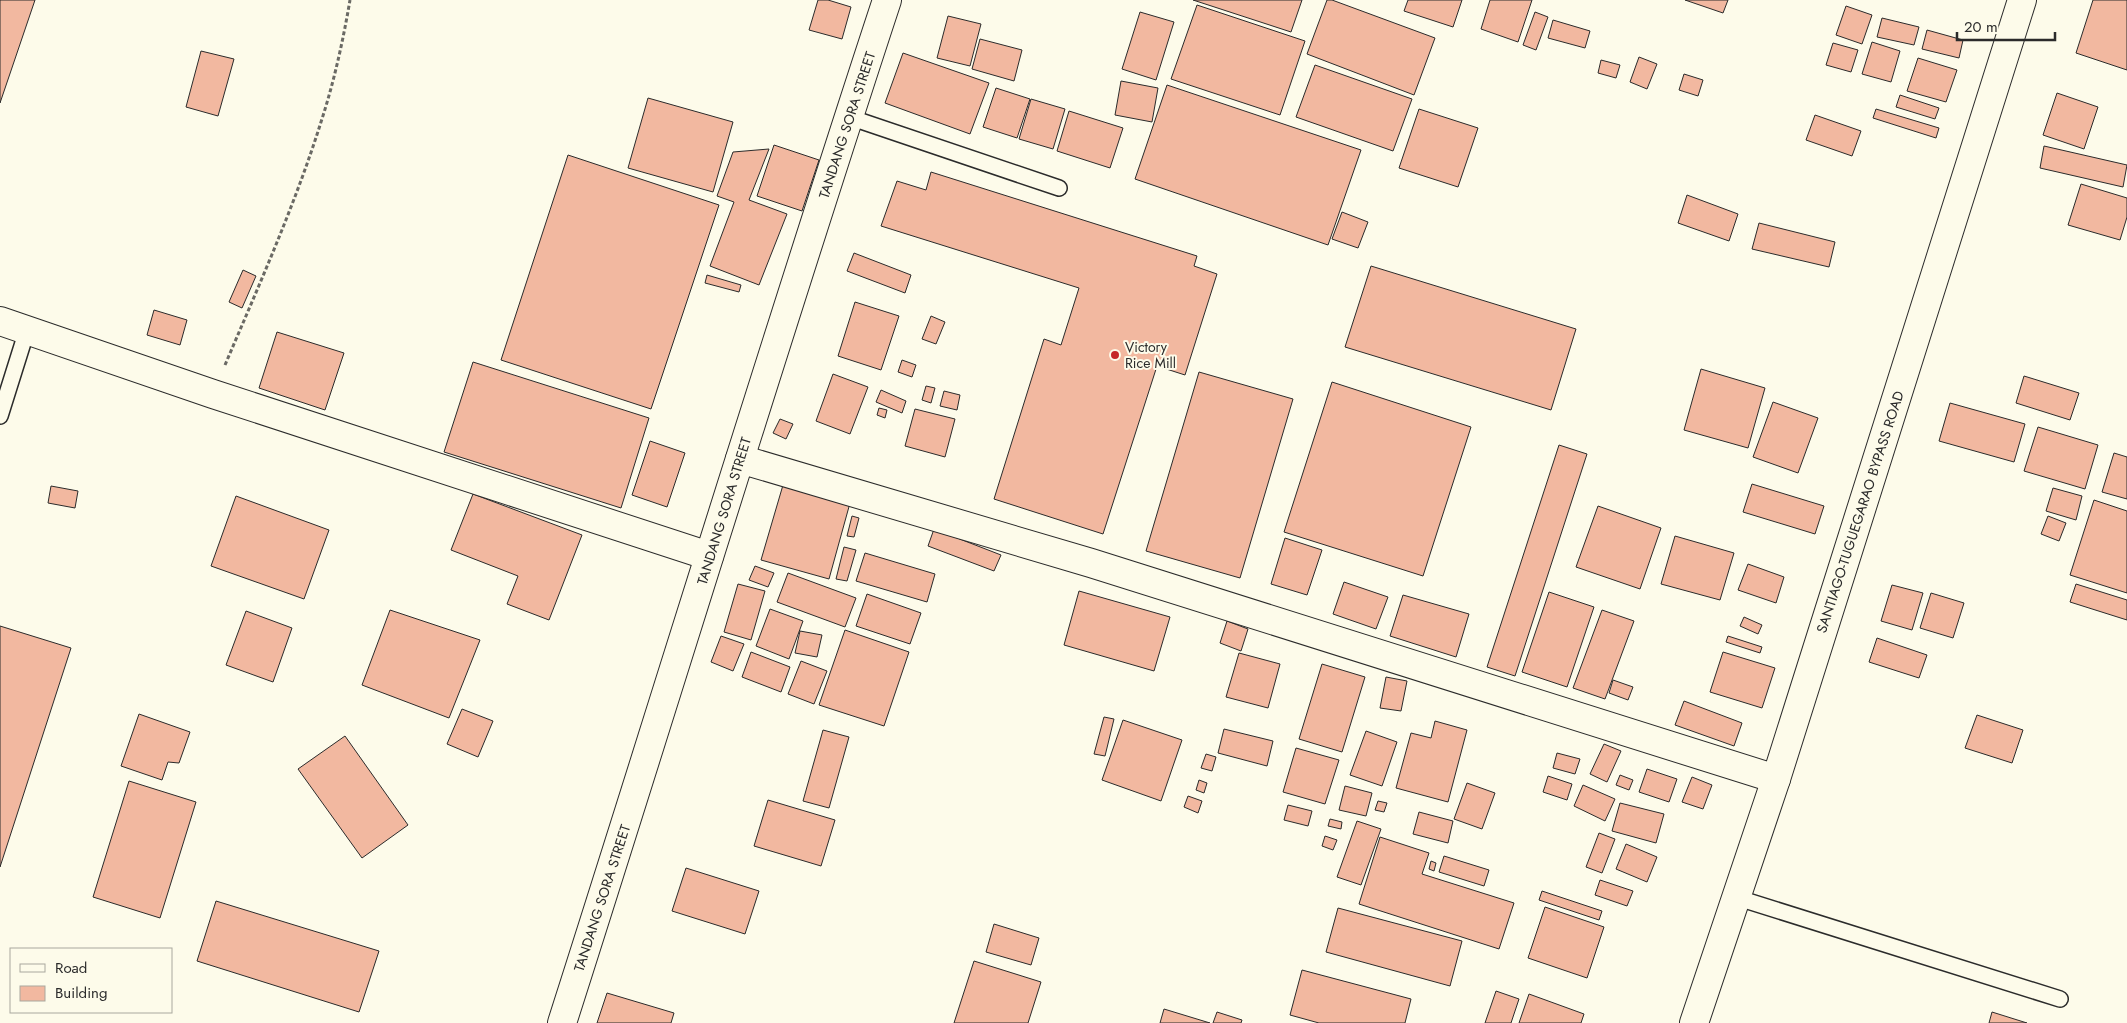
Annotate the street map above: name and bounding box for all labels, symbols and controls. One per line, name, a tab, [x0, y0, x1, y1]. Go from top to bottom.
scale bar	[1957, 10, 2054, 42]
text: 20 m	[1964, 16, 1998, 38]
street label: TANDANG SORA STREET	[814, 49, 880, 201]
place label: Victory Rice Mill	[1125, 337, 1176, 373]
marker: Victory Rice Mill	[1109, 349, 1121, 361]
street label: SANTIAGO-TUGUEGARAO BYPASS ROAD	[1811, 388, 1909, 636]
street label: TANDANG SORA STREET	[692, 434, 756, 587]
street label: TANDANG SORA STREET	[569, 822, 635, 974]
legend	[10, 948, 172, 1013]
text: Road	[55, 957, 87, 979]
text: Building	[55, 982, 107, 1004]

